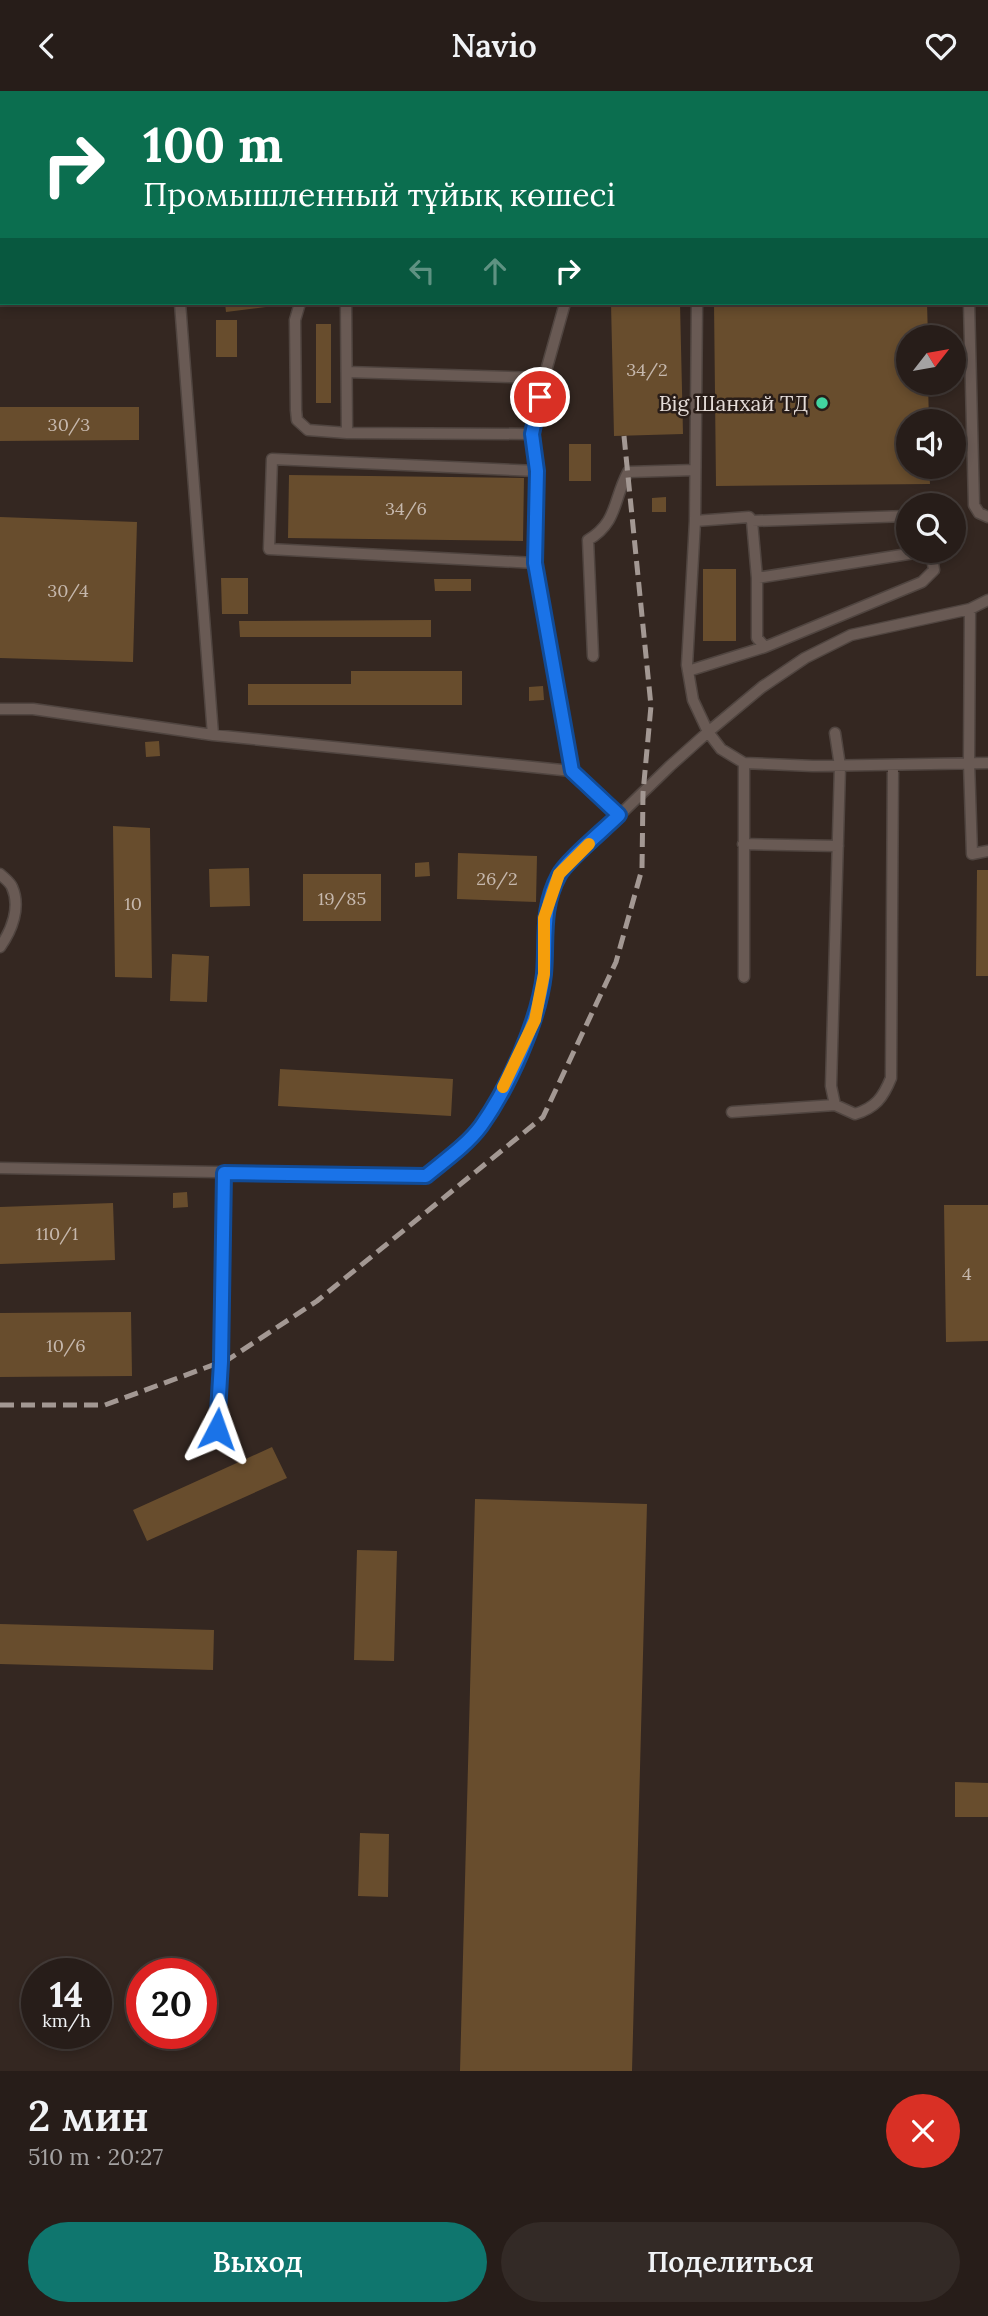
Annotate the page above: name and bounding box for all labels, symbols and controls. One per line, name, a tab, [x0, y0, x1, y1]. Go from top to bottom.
text: Navio	[451, 25, 537, 66]
icon: back	[28, 27, 66, 65]
icon: heart	[922, 27, 960, 65]
text: 100 m	[143, 113, 283, 175]
icon: right	[28, 119, 119, 210]
text: Промышленный тұйық көшесі	[143, 174, 615, 215]
icon: left	[403, 252, 441, 290]
icon: ahead	[476, 252, 514, 290]
icon: right	[549, 252, 587, 290]
north arrow	[896, 325, 966, 395]
map controls	[896, 325, 966, 563]
house number: 34/2	[626, 358, 668, 381]
pin	[510, 367, 570, 427]
icon: arrive	[521, 378, 559, 416]
place label: Big Шанхай ТД	[659, 390, 808, 417]
marker: Big Шанхай ТД	[814, 395, 830, 411]
button: sound	[896, 409, 966, 479]
house number: 30/3	[48, 413, 90, 436]
button: search	[896, 493, 966, 563]
house number: 34/6	[385, 497, 427, 520]
house number: 30/4	[47, 579, 89, 602]
house number: 26/2	[476, 867, 518, 890]
house number: 19/85	[318, 887, 366, 910]
house number: 10	[124, 892, 142, 915]
house number: 110/1	[36, 1222, 78, 1245]
house number: 4	[962, 1262, 972, 1285]
house number: 10/6	[46, 1334, 86, 1357]
position arrow	[180, 1392, 254, 1466]
speed limit sign: 20	[126, 1958, 217, 2049]
text: 14	[50, 1972, 83, 2017]
text: km/h	[42, 2009, 91, 2032]
text: 2 мин	[28, 2089, 149, 2143]
button: close	[886, 2094, 960, 2168]
text: 510 m · 20:27	[28, 2142, 163, 2171]
button: Выход	[28, 2222, 487, 2302]
button: Поделиться	[501, 2222, 960, 2302]

